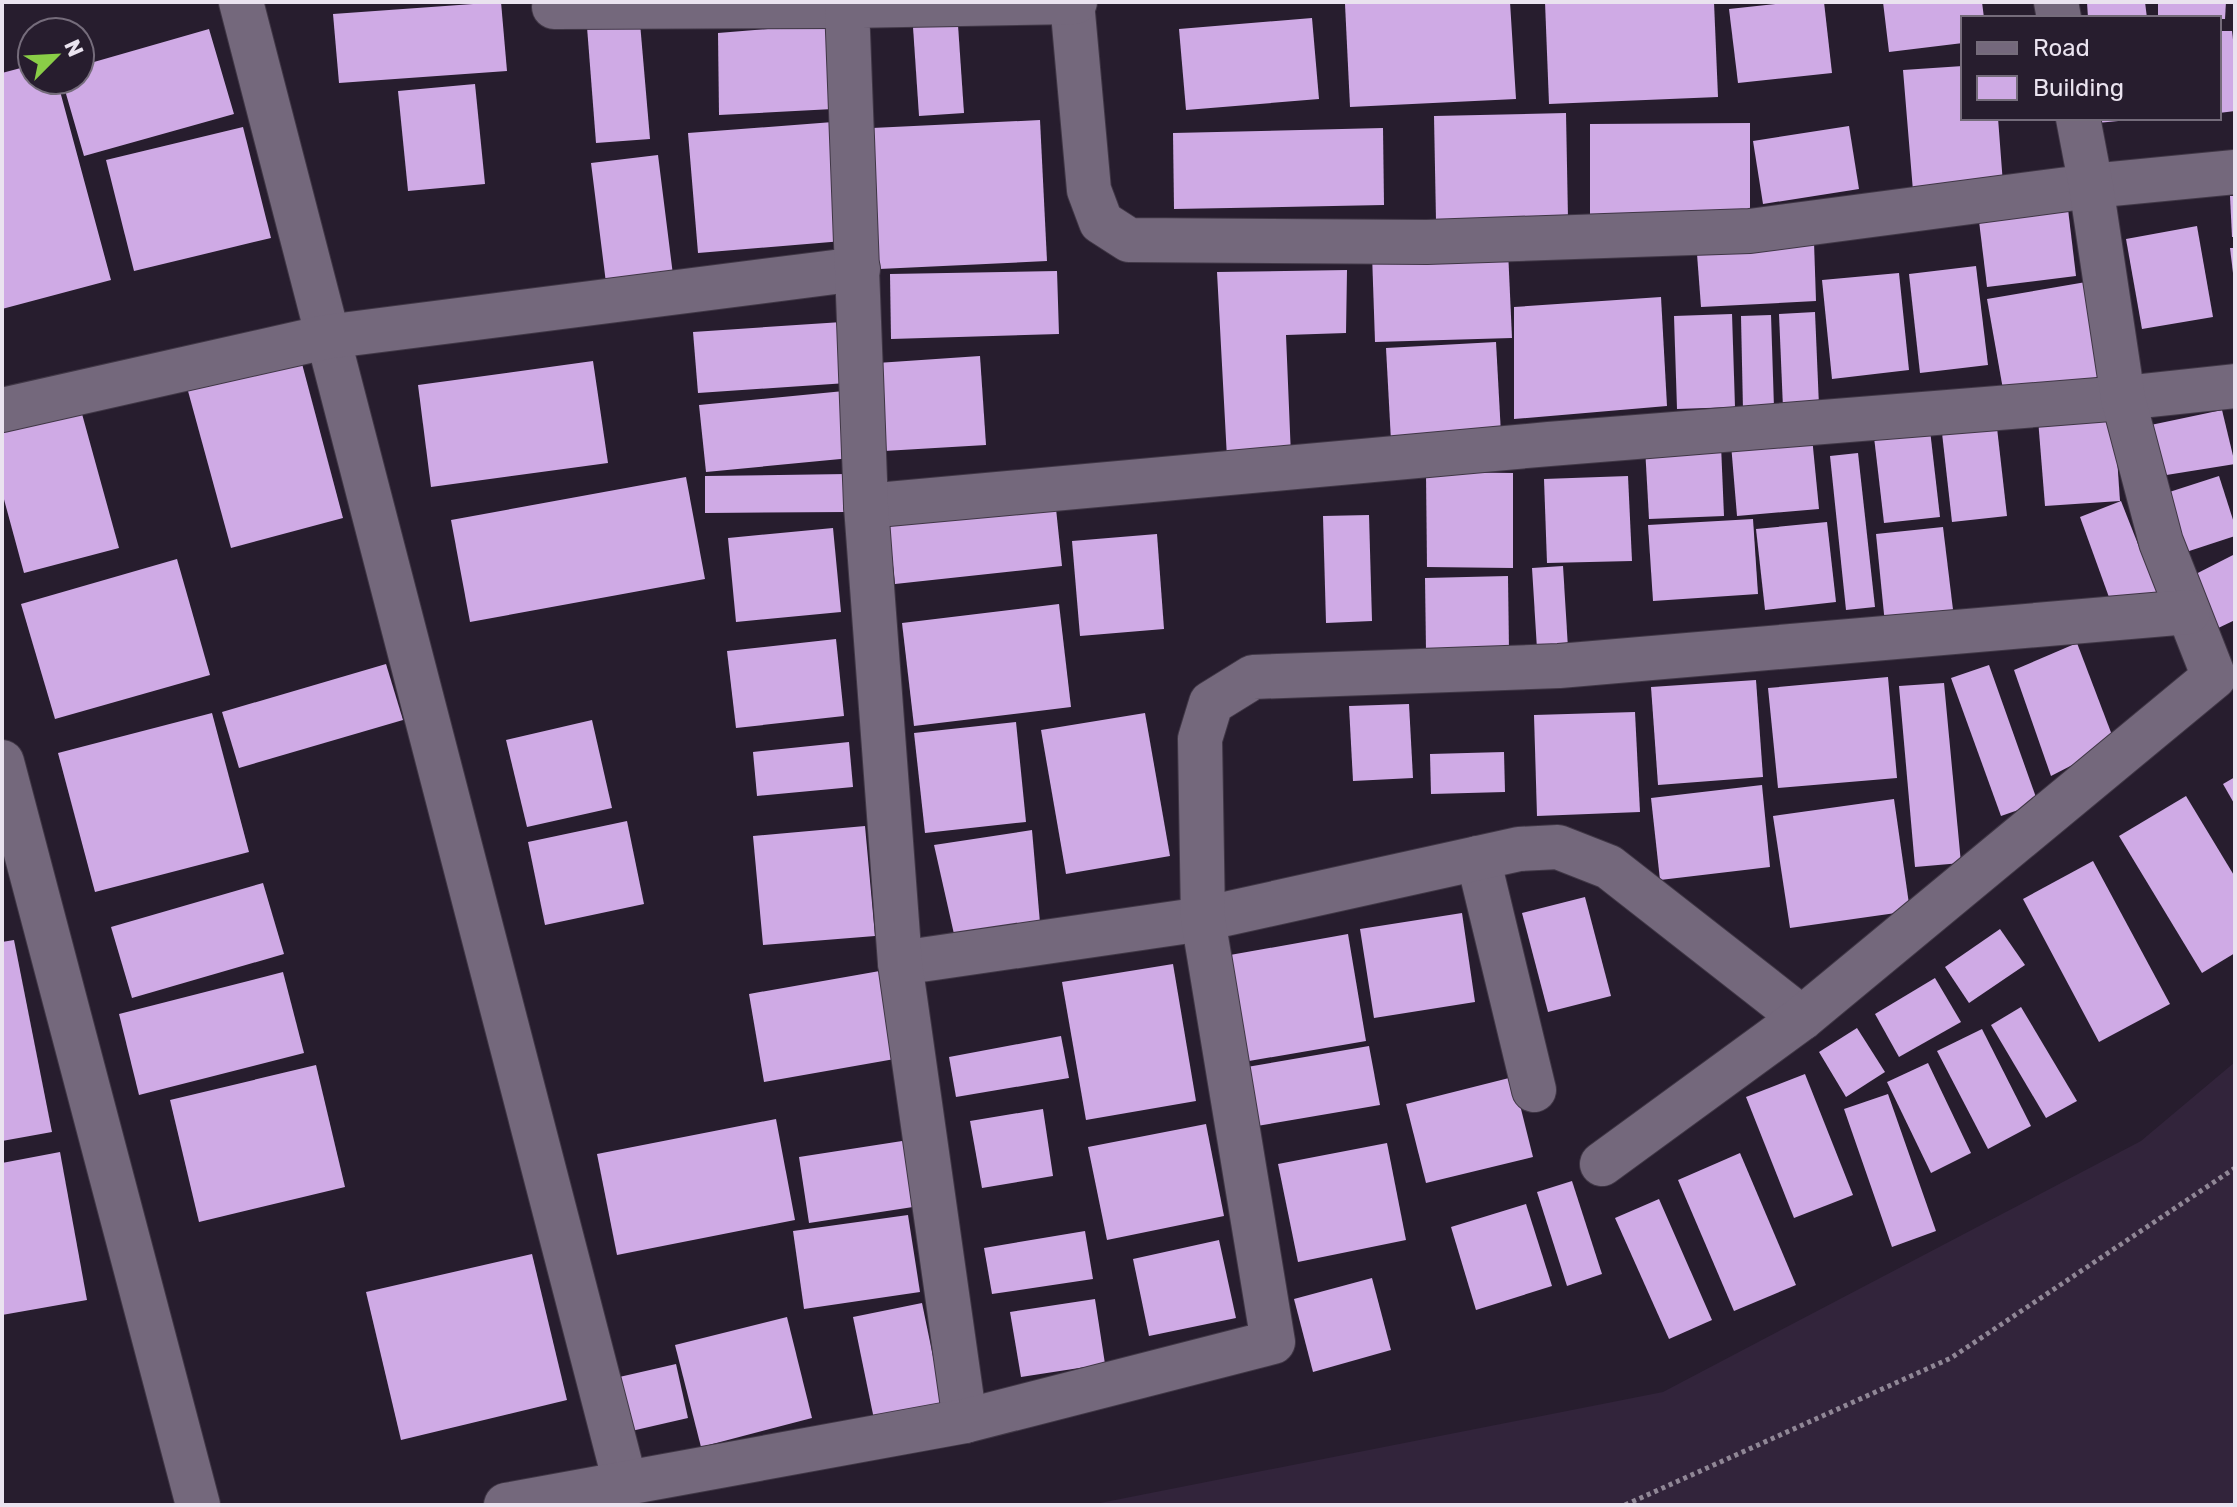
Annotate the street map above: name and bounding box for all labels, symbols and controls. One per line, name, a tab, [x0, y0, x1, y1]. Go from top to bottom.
north arrow	[16, 16, 96, 96]
legend	[1961, 16, 2221, 120]
text: Road	[2033, 34, 2090, 62]
text: N	[58, 35, 89, 61]
text: Building	[2033, 74, 2124, 102]

